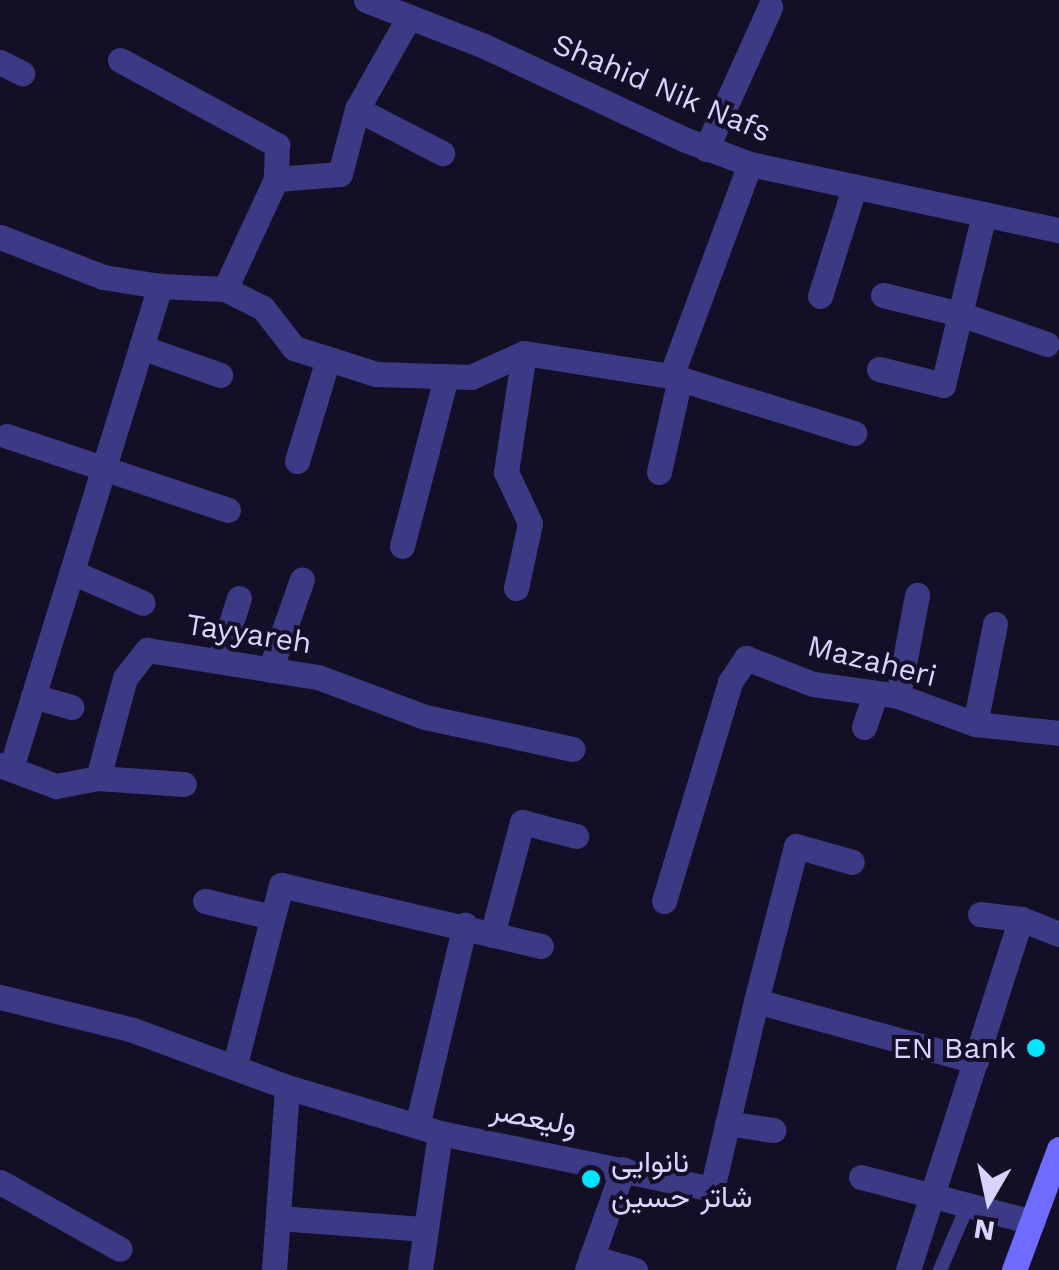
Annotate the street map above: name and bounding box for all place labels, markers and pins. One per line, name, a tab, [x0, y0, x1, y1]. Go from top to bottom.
place label: EN Bank	[892, 1030, 1016, 1066]
marker: EN Bank	[1025, 1037, 1047, 1059]
place label: نانوایی شاتر حسین	[611, 1144, 752, 1214]
marker: نانوایی شاتر حسین	[580, 1168, 602, 1190]

